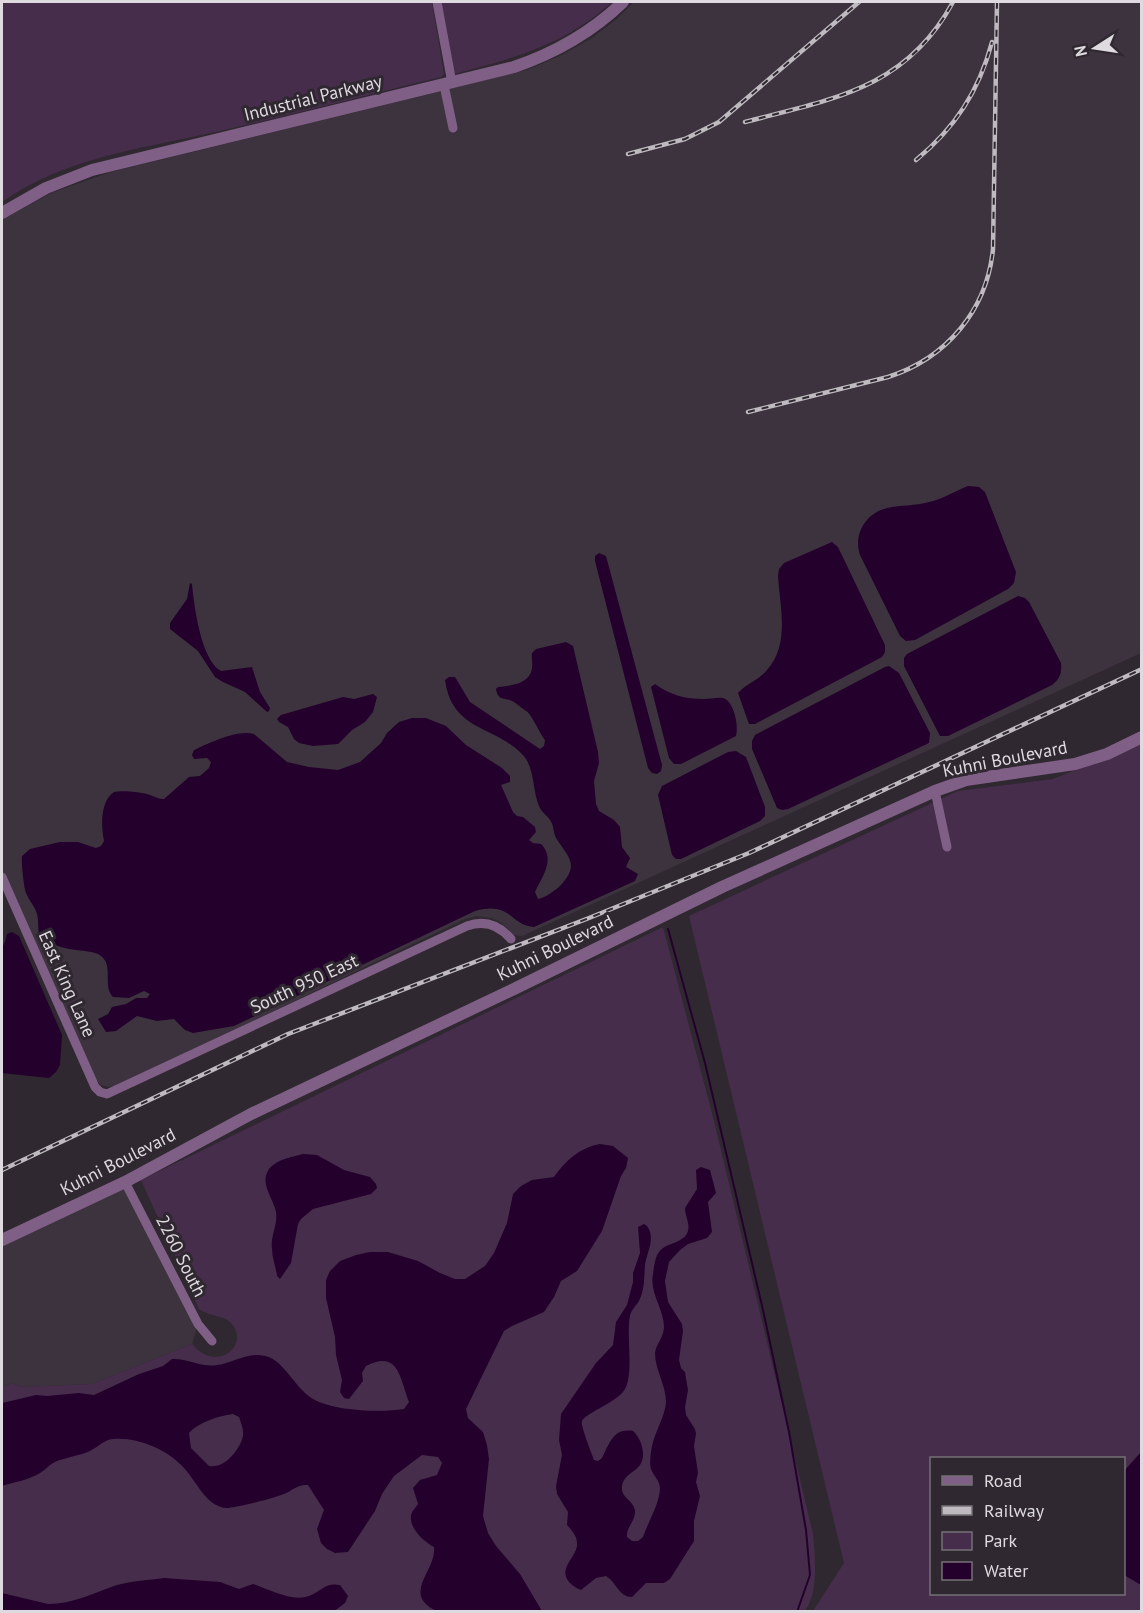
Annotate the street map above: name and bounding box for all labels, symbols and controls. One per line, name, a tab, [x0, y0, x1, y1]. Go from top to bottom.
north arrow	[1065, 18, 1125, 78]
text: N	[1069, 44, 1091, 58]
street label: Industrial Parkway	[241, 69, 385, 126]
street label: Kuhni Boulevard	[940, 735, 1069, 782]
street label: Kuhni Boulevard	[493, 909, 617, 986]
street label: East King Lane	[34, 927, 101, 1041]
street label: South 950 East	[246, 949, 361, 1019]
street label: Kuhni Boulevard	[56, 1123, 179, 1201]
street label: 2260 South	[151, 1211, 212, 1301]
legend	[930, 1457, 1125, 1595]
text: Road	[984, 1469, 1022, 1492]
text: Railway	[984, 1499, 1045, 1522]
text: Park	[984, 1529, 1017, 1552]
text: Water	[984, 1559, 1028, 1582]

